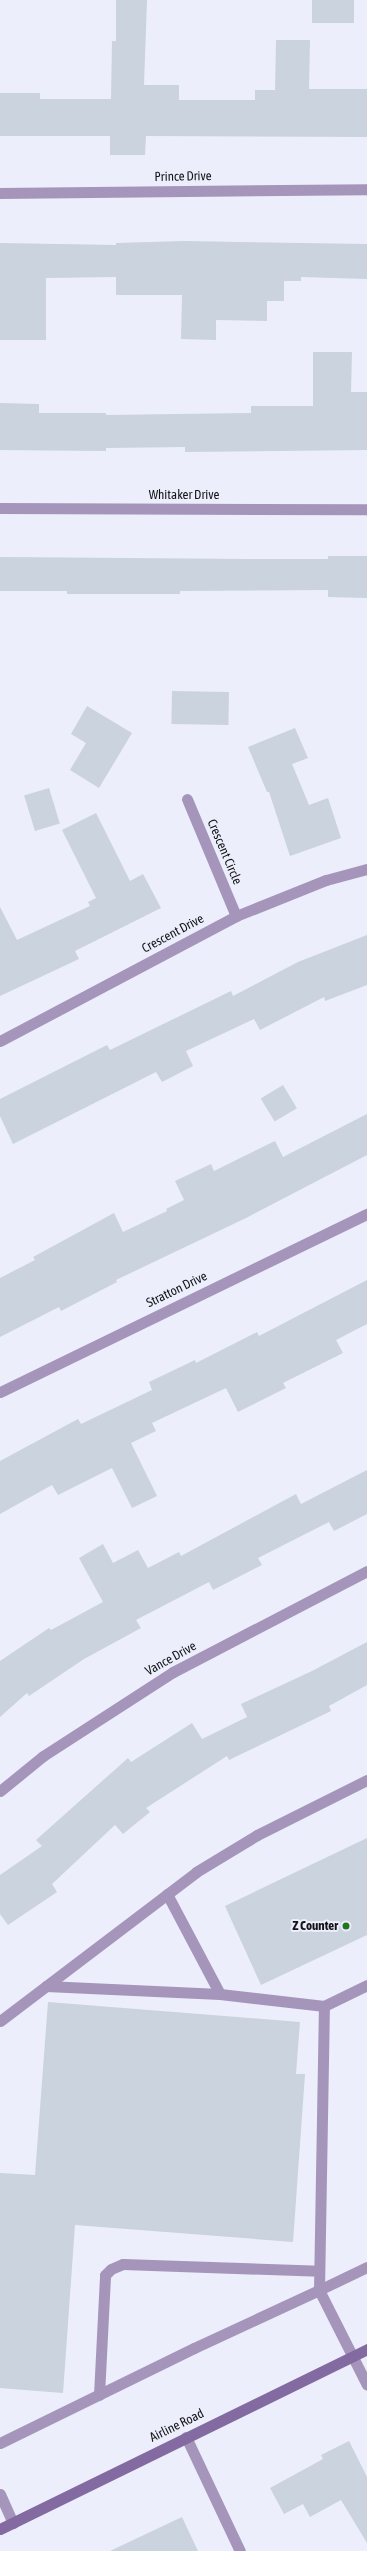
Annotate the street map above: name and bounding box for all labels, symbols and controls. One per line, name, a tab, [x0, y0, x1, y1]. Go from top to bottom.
street label: Prince Drive	[154, 169, 212, 185]
street label: Whitaker Drive	[149, 487, 219, 503]
street label: Crescent Circle	[203, 817, 245, 887]
street label: Crescent Drive	[139, 911, 207, 957]
street label: Stratton Drive	[144, 1269, 210, 1311]
street label: Vance Drive	[143, 1639, 199, 1679]
place label: Z Counter	[292, 1918, 338, 1934]
marker: Z Counter	[341, 1921, 351, 1931]
street label: Airline Road	[147, 2406, 207, 2446]

